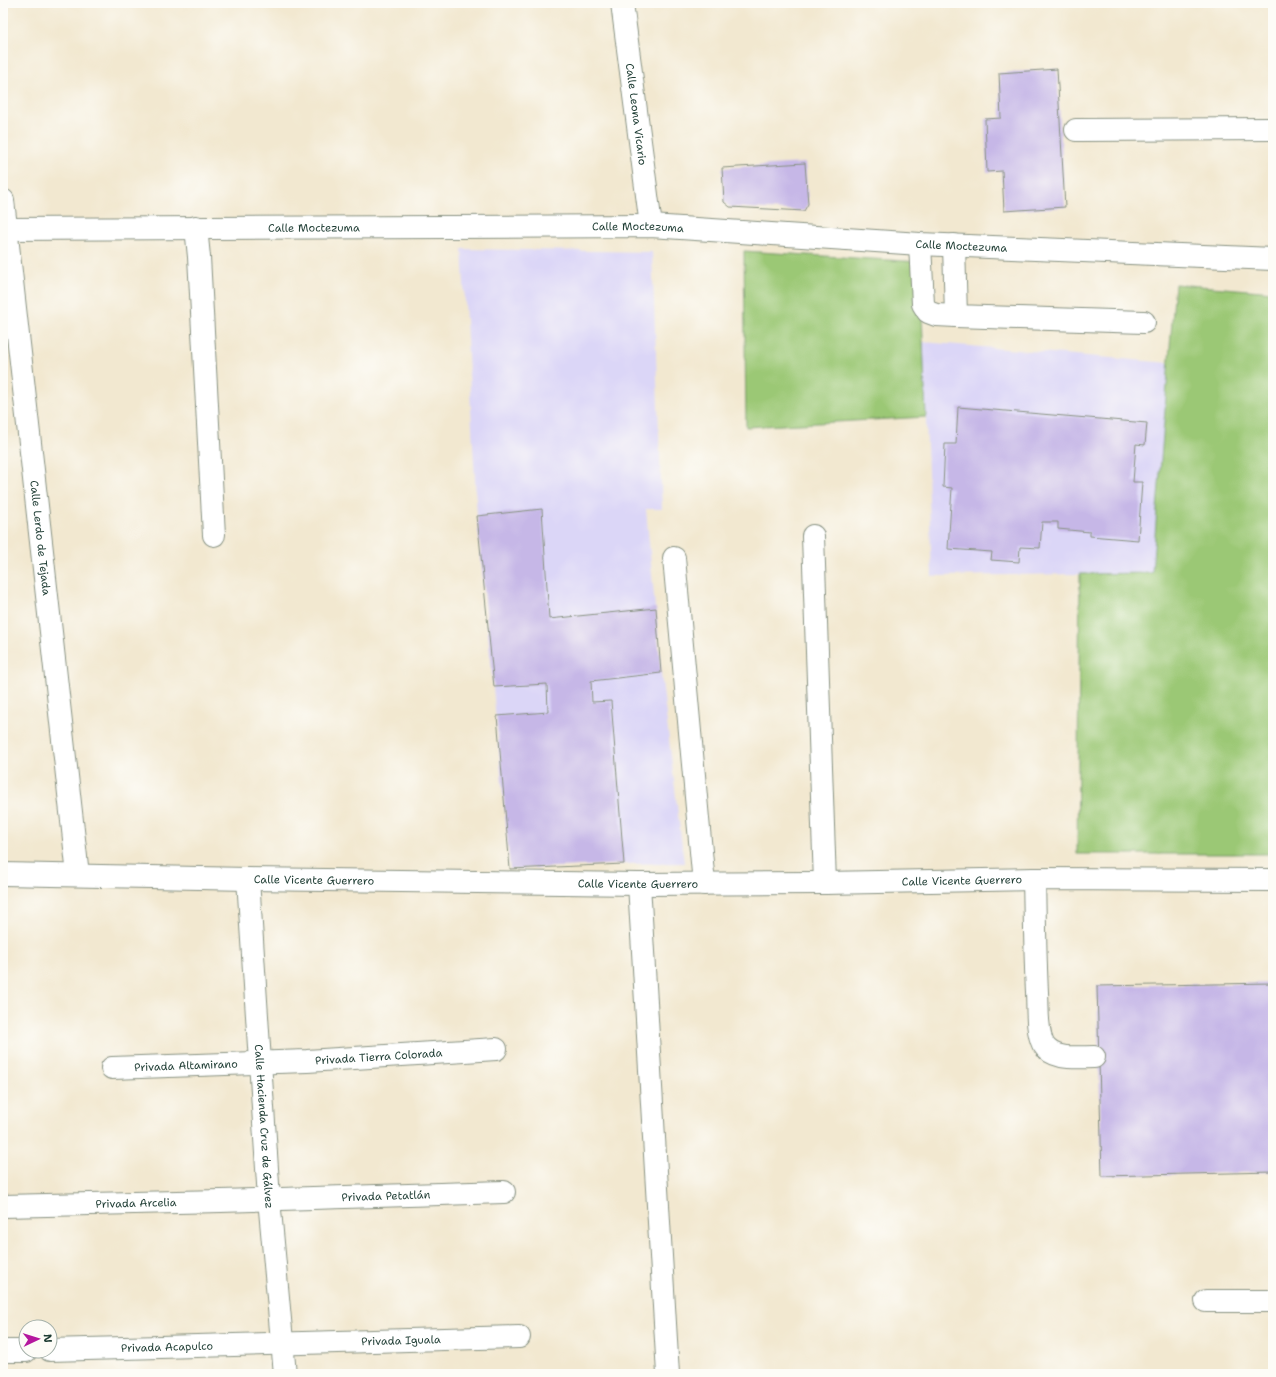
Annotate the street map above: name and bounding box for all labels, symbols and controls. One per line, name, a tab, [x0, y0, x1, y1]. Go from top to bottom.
street label: Calle Leona Vicario	[622, 62, 651, 166]
street label: Calle Moctezuma	[592, 218, 684, 236]
street label: Calle Moctezuma	[268, 220, 360, 235]
street label: Calle Moctezuma	[915, 236, 1008, 255]
street label: Calle Lerdo de Tejada	[27, 480, 54, 596]
street label: Calle Vicente Guerrero	[254, 872, 375, 888]
street label: Calle Vicente Guerrero	[902, 872, 1023, 889]
street label: Calle Vicente Guerrero	[578, 876, 698, 892]
street label: Calle Hacienda Cruz de Gálvez	[251, 1044, 277, 1209]
street label: Privada Tierra Colorada	[315, 1045, 443, 1068]
street label: Privada Altamirano	[134, 1056, 238, 1075]
street label: Privada Petatlán	[341, 1187, 431, 1205]
street label: Privada Arcelia	[95, 1195, 177, 1211]
north arrow	[18, 1319, 58, 1359]
street label: Privada Iguala	[361, 1332, 441, 1349]
text: N	[40, 1333, 55, 1343]
street label: Privada Acapulco	[121, 1338, 214, 1356]

